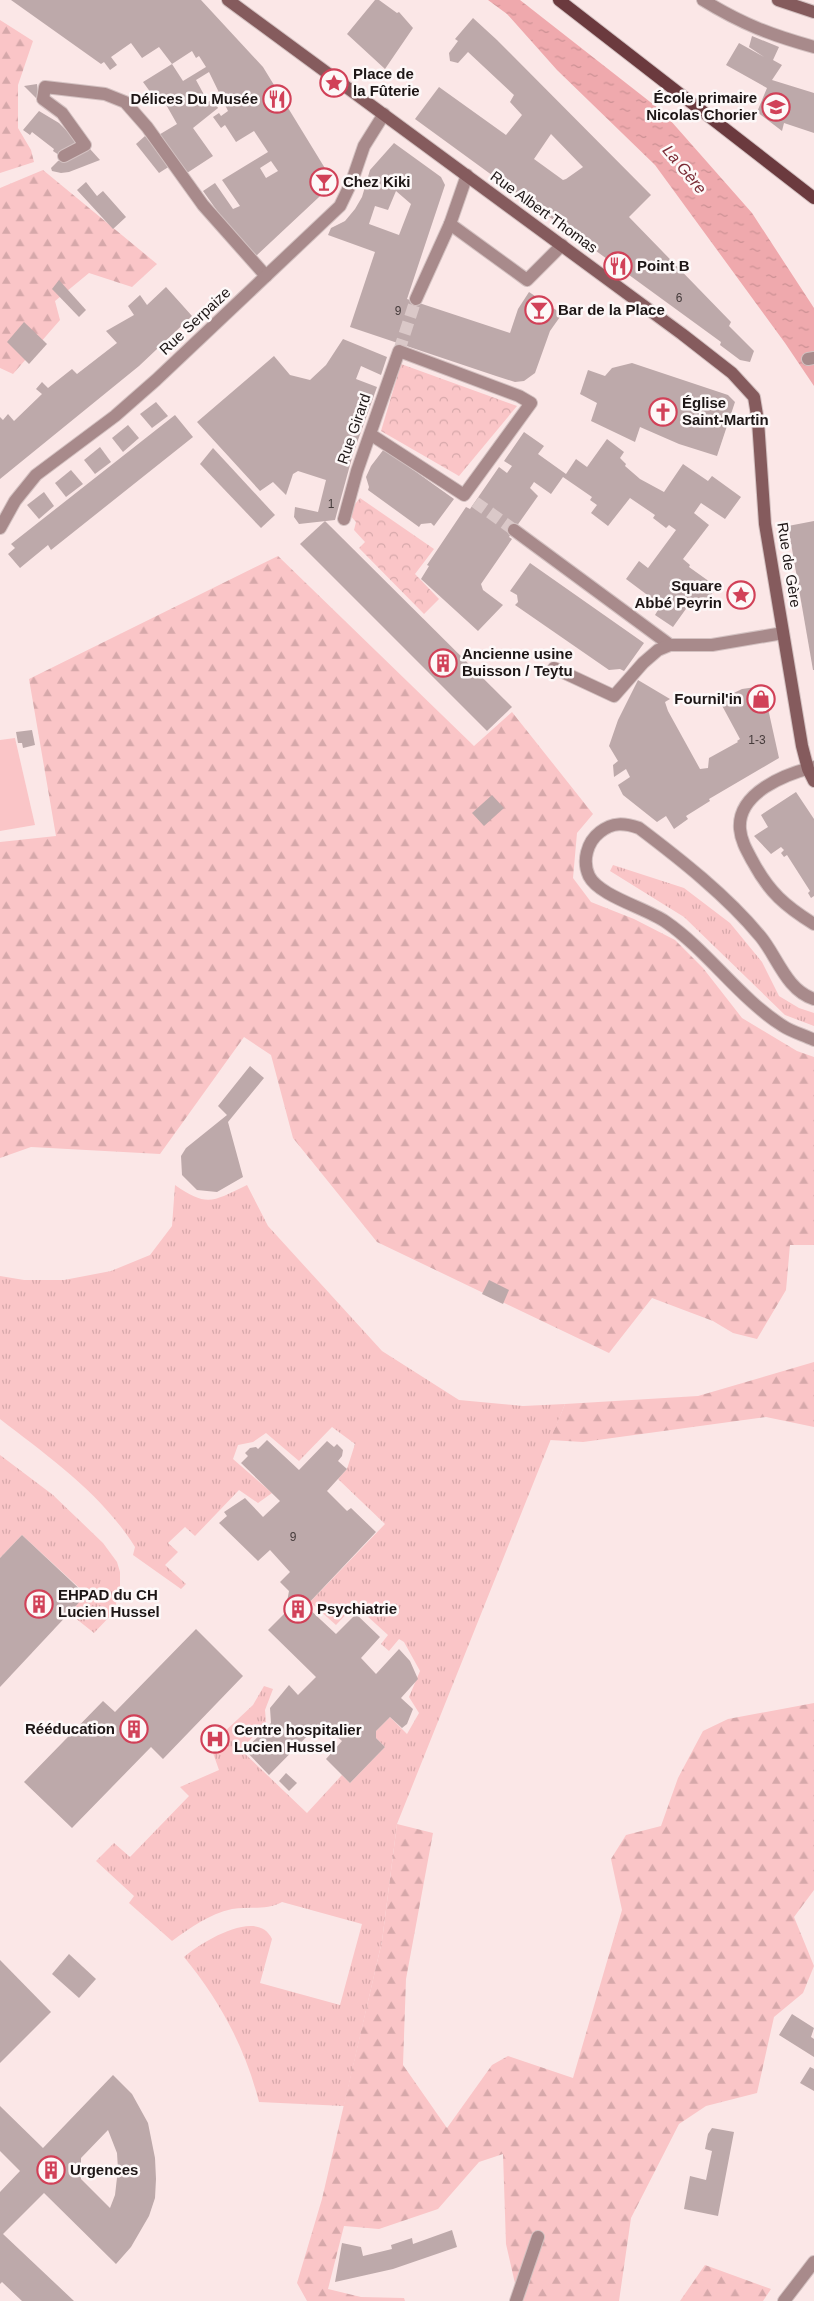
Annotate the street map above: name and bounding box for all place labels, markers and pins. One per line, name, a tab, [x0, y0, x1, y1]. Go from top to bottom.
place label: Place de la Fûterie	[353, 65, 420, 99]
place icon: Place de la Fûterie	[319, 68, 349, 98]
restaurant icon: Délices Du Musée	[262, 84, 292, 114]
place label: École primaire Nicolas Chorier	[646, 89, 757, 123]
place label: Délices Du Musée	[130, 90, 258, 107]
school or university icon: École primaire Nicolas Chorier	[761, 92, 791, 122]
bar icon: Chez Kiki	[309, 167, 339, 197]
place label: Chez Kiki	[343, 173, 411, 190]
restaurant icon: Point B	[603, 251, 633, 281]
place label: Point B	[637, 257, 690, 274]
bar icon: Bar de la Place	[524, 295, 554, 325]
place label: Bar de la Place	[558, 301, 665, 318]
place label: Église Saint-Martin	[682, 394, 769, 428]
church icon: Église Saint-Martin	[648, 397, 678, 427]
place label: Square Abbé Peyrin	[634, 577, 722, 611]
place icon: Square Abbé Peyrin	[726, 580, 756, 610]
place label: Ancienne usine Buisson / Teytu	[462, 645, 573, 679]
building icon: Ancienne usine Buisson / Teytu	[428, 648, 458, 678]
shop icon: Fournil'in	[746, 684, 776, 714]
place label: Fournil'in	[674, 690, 742, 707]
place label: EHPAD du CH Lucien Hussel	[58, 1586, 160, 1620]
building icon: EHPAD du CH Lucien Hussel	[24, 1589, 54, 1619]
building icon: Psychiatrie	[283, 1594, 313, 1624]
place label: Psychiatrie	[317, 1600, 397, 1617]
building icon: Rééducation	[119, 1714, 149, 1744]
place label: Rééducation	[25, 1720, 115, 1737]
place label: Centre hospitalier Lucien Hussel	[234, 1721, 362, 1755]
hospital icon: Centre hospitalier Lucien Hussel	[200, 1724, 230, 1754]
building icon: Urgences	[36, 2155, 66, 2185]
place label: Urgences	[70, 2161, 138, 2178]

